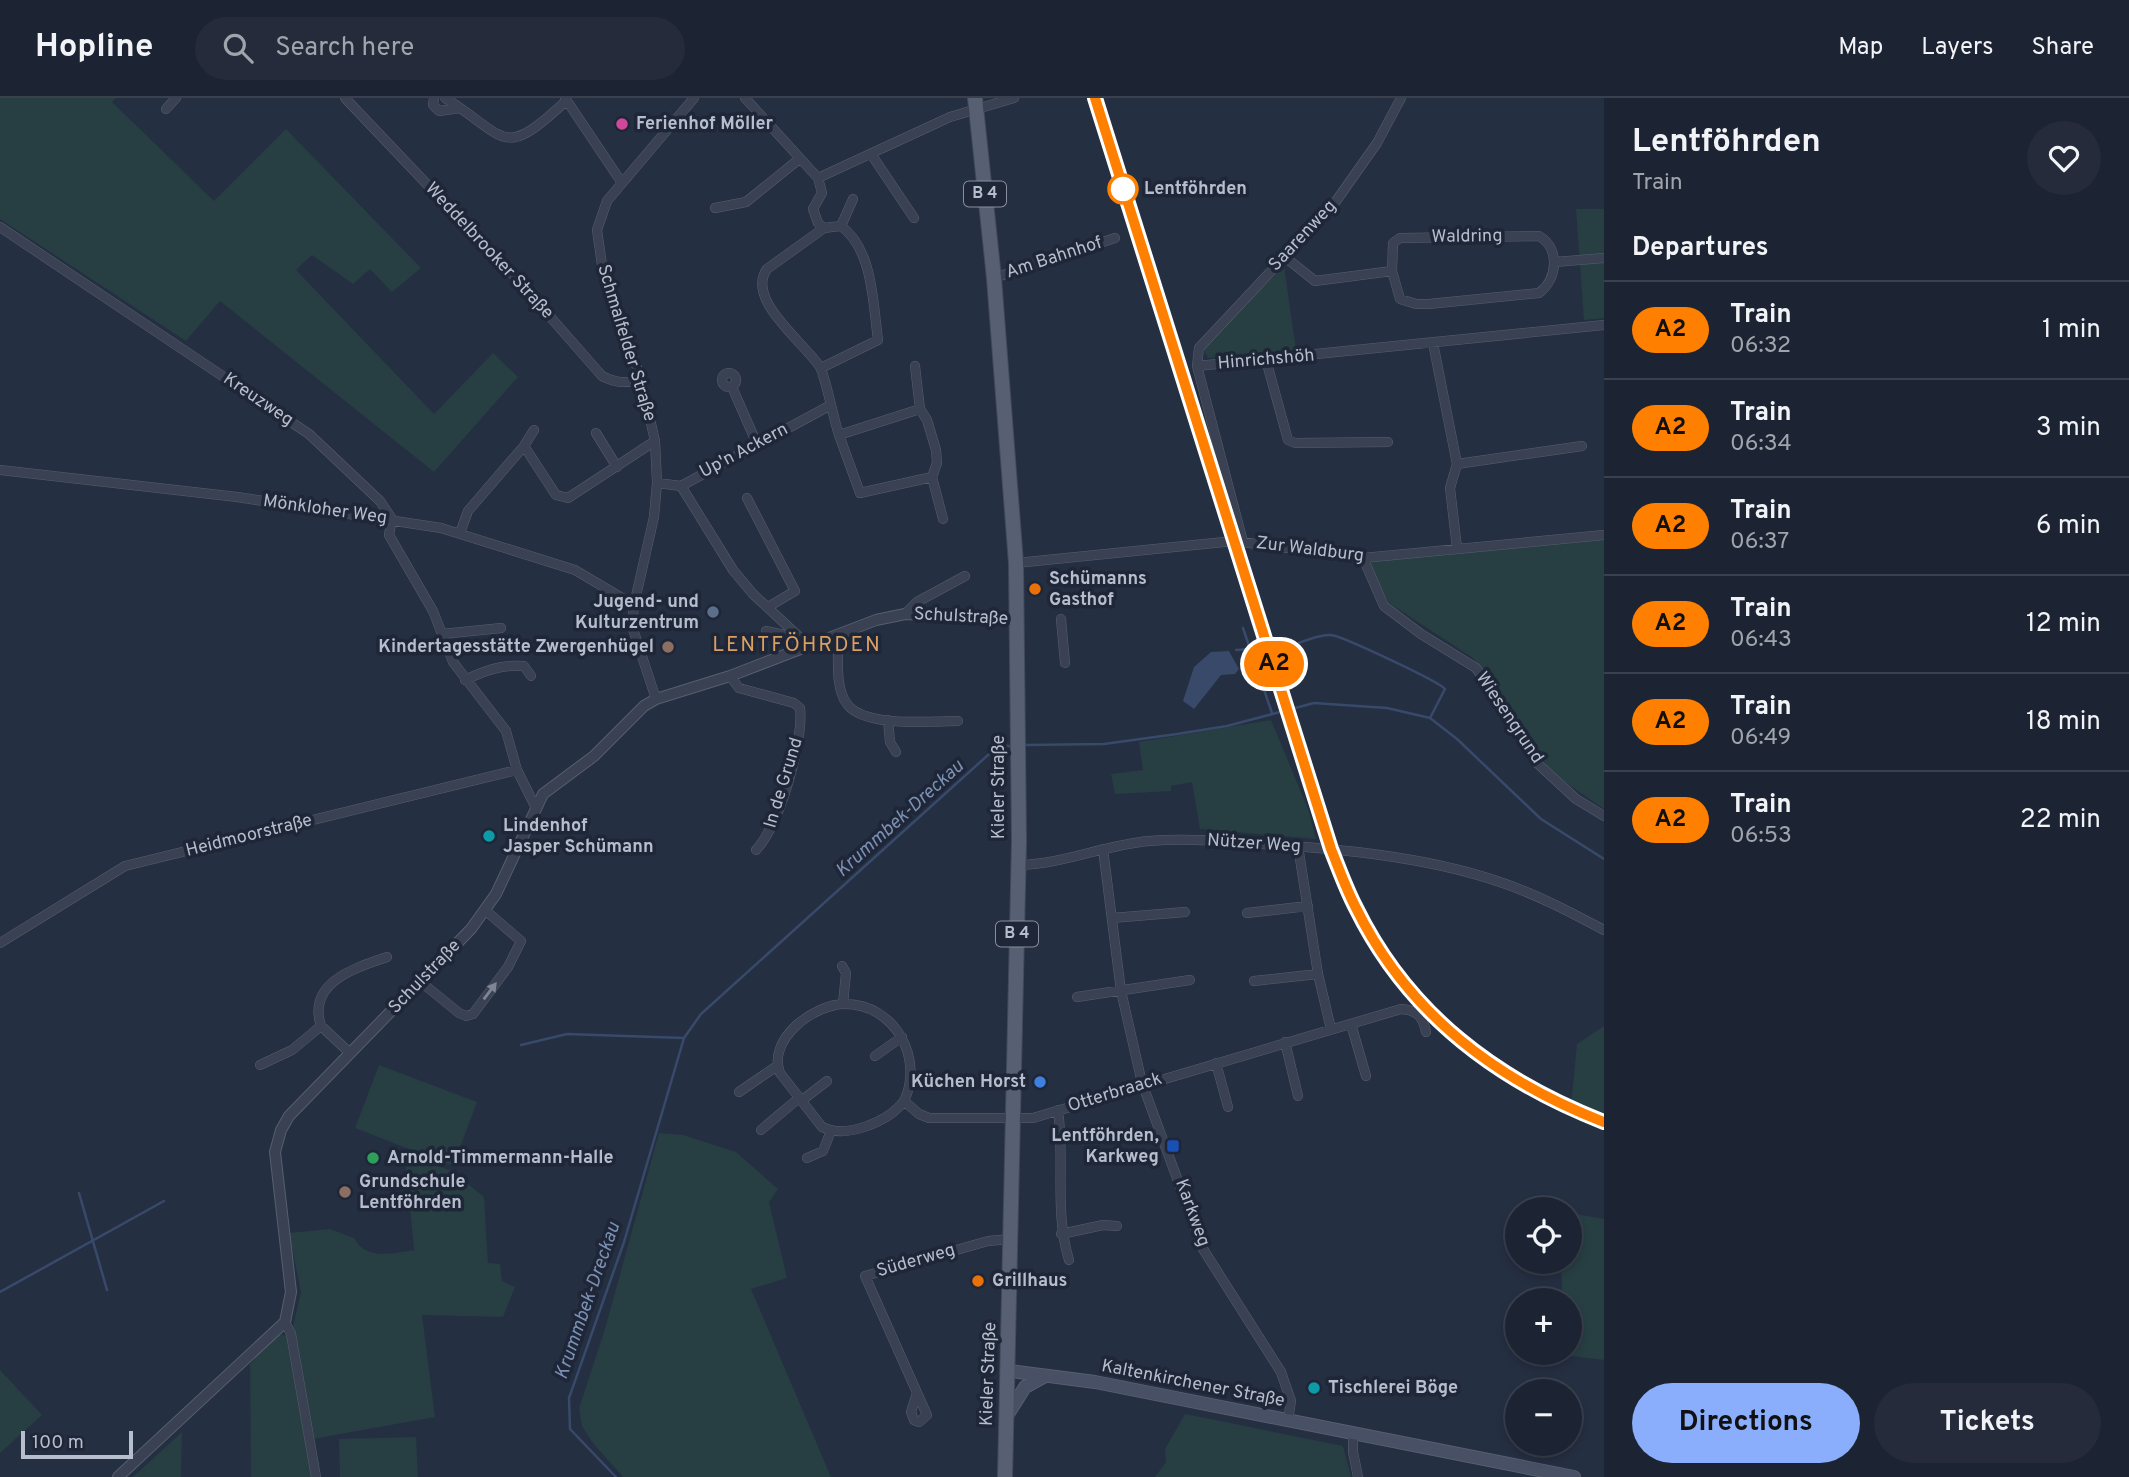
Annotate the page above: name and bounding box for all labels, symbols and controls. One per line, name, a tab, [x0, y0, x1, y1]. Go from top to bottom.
search box	[195, 17, 685, 80]
text: Hopline	[35, 27, 153, 69]
icon: search	[219, 29, 257, 67]
text: Search here	[275, 32, 414, 65]
text: Map	[1838, 33, 1883, 63]
text: Layers	[1921, 33, 1993, 63]
text: Share	[2031, 33, 2094, 63]
place label: Ferienhof Möller	[636, 113, 773, 136]
marker: Ferienhof Möller	[614, 116, 630, 132]
button: heart	[2027, 121, 2101, 195]
text: Lentföhrden	[1632, 122, 1821, 164]
text: Train	[1632, 169, 1683, 198]
marker: Lentföhrden	[1108, 174, 1138, 204]
street label: Weddelbrooker Straße	[420, 178, 558, 324]
place label: Lentföhrden	[1144, 178, 1247, 201]
road number: B 4	[964, 181, 1006, 206]
street label: Saarenweg	[1264, 196, 1342, 276]
street label: Waldring	[1431, 225, 1503, 249]
street label: Am Bahnhof	[1003, 232, 1105, 284]
text: Departures	[1632, 232, 1769, 265]
street label: Schmalfelder Straße	[591, 262, 661, 424]
text: Train	[1730, 299, 1792, 332]
text: 1 min	[2042, 314, 2101, 347]
text: A2	[1655, 315, 1686, 345]
text: 06:32	[1730, 332, 1791, 361]
street label: Hinrichshöh	[1217, 344, 1315, 376]
street label: Kreuzweg	[218, 368, 298, 432]
text: Train	[1730, 397, 1792, 430]
text: 3 min	[2036, 412, 2101, 445]
text: A2	[1655, 413, 1686, 443]
street label: Up'n Ackern	[696, 418, 792, 484]
text: 06:34	[1730, 430, 1792, 459]
street label: Mönkloher Weg	[261, 490, 389, 530]
text: Train	[1730, 495, 1792, 528]
text: 6 min	[2036, 510, 2101, 543]
text: A2	[1655, 511, 1686, 541]
text: 06:37	[1730, 528, 1789, 557]
street label: Zur Waldburg	[1255, 532, 1365, 568]
place label: Schümanns Gasthof	[1049, 568, 1147, 612]
marker: Schümanns Gasthof	[1027, 581, 1043, 597]
place label: Jugend- und Kulturzentrum	[575, 591, 699, 635]
text: Train	[1730, 593, 1792, 626]
street label: Schulstraße	[913, 603, 1009, 631]
marker: Jugend- und Kulturzentrum	[705, 604, 721, 620]
text: 12 min	[2026, 608, 2101, 641]
text: A2	[1655, 609, 1686, 639]
text: 06:43	[1730, 626, 1792, 655]
district label: LENTFÖHRDEN	[712, 632, 882, 659]
place label: Kindertagesstätte Zwergenhügel	[378, 636, 654, 659]
marker: Kindertagesstätte Zwergenhügel	[660, 639, 676, 655]
line badge: A2	[1242, 641, 1306, 687]
text: A2	[1258, 649, 1290, 679]
street label: Wiesengrund	[1470, 668, 1548, 768]
text: Train	[1730, 691, 1792, 724]
text: 18 min	[2026, 706, 2101, 739]
text: A2	[1655, 707, 1686, 737]
text: 06:49	[1730, 724, 1791, 753]
street label: In de Grund	[759, 735, 809, 831]
street label: Kieler Straße	[988, 735, 1011, 839]
water label: Krummbek-Dreckau	[831, 755, 970, 883]
text: Train	[1730, 789, 1792, 822]
text: 22 min	[2020, 804, 2101, 837]
text: A2	[1655, 805, 1686, 835]
street label: Heidmoorstraße	[183, 809, 315, 863]
place label: Lindenhof Jasper Schümann	[503, 815, 654, 859]
text: 06:53	[1730, 822, 1792, 851]
marker: Lindenhof Jasper Schümann	[481, 828, 497, 844]
street label: Nützer Weg	[1206, 829, 1302, 859]
road number: B 4	[996, 922, 1038, 946]
street label: Schulstraße	[384, 935, 466, 1019]
one-way arrow	[483, 982, 498, 1000]
street label: Otterbraack	[1065, 1068, 1165, 1118]
place label: Küchen Horst	[911, 1071, 1026, 1094]
marker: Küchen Horst	[1032, 1074, 1048, 1090]
place label: Lentföhrden, Karkweg	[1051, 1125, 1159, 1169]
marker: Lentföhrden, Karkweg	[1165, 1138, 1181, 1154]
place label: Arnold-Timmermann-Halle	[387, 1147, 614, 1170]
marker: Arnold-Timmermann-Halle	[365, 1150, 381, 1166]
place label: Grundschule Lentföhrden	[359, 1171, 466, 1215]
street label: Karkweg	[1169, 1176, 1215, 1250]
marker: Grundschule Lentföhrden	[337, 1184, 353, 1200]
map controls	[1505, 1197, 1582, 1456]
button: locate	[1505, 1197, 1582, 1274]
water label: Krummbek-Dreckau	[550, 1219, 626, 1383]
street label: Süderweg	[874, 1239, 958, 1283]
place label: Grillhaus	[992, 1270, 1067, 1293]
marker: Grillhaus	[970, 1273, 986, 1289]
button: +	[1505, 1288, 1582, 1365]
street label: Kieler Straße	[976, 1321, 1002, 1427]
street label: Kaltenkirchener Straße	[1099, 1355, 1287, 1413]
place label: Tischlerei Böge	[1328, 1377, 1458, 1400]
button: −	[1505, 1379, 1582, 1456]
marker: Tischlerei Böge	[1306, 1380, 1322, 1396]
button: Directions	[1632, 1383, 1860, 1463]
button: Tickets	[1874, 1383, 2101, 1463]
scale bar	[21, 1428, 133, 1460]
text: 100 m	[32, 1431, 84, 1455]

